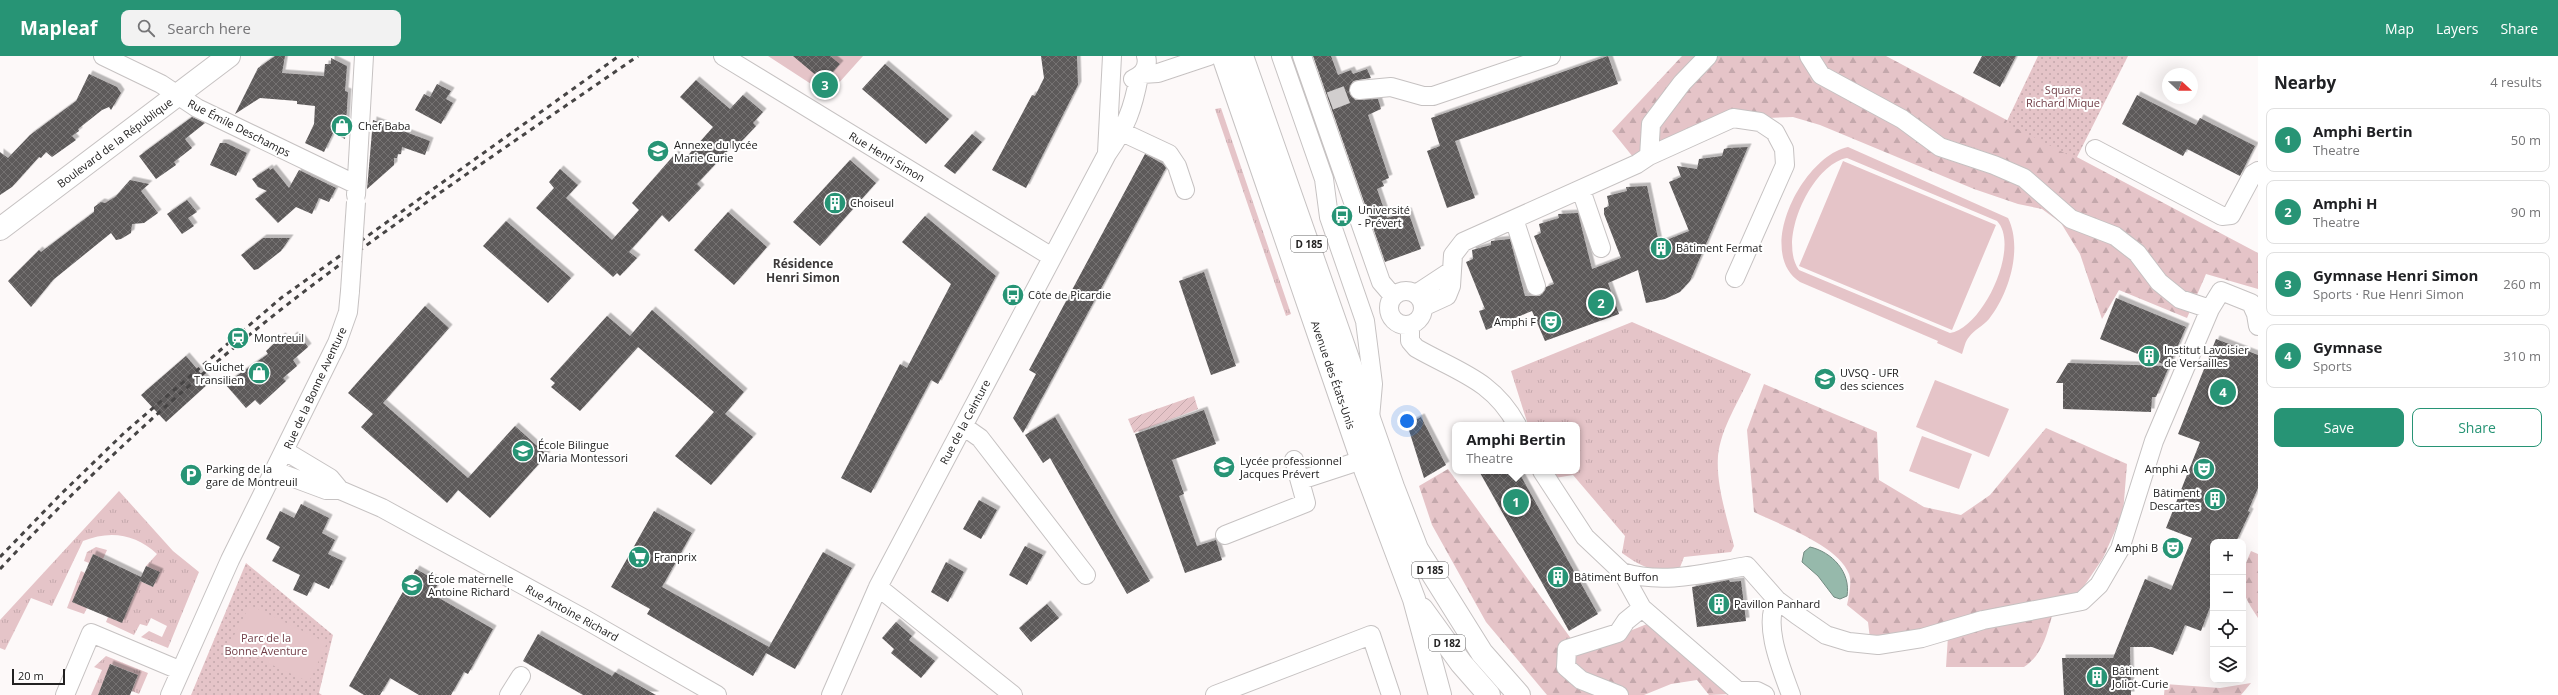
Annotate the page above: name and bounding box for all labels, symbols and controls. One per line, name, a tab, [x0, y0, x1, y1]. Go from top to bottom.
search box	[121, 10, 401, 46]
text: Mapleaf	[20, 15, 97, 41]
icon: search	[135, 17, 157, 39]
text: Search here	[167, 18, 251, 38]
text: Map	[2385, 19, 2414, 38]
text: Layers	[2436, 19, 2478, 38]
text: Share	[2500, 19, 2538, 38]
north arrow	[2162, 68, 2198, 104]
pin: 3	[812, 70, 838, 100]
text: Nearby	[2274, 71, 2336, 94]
text: 4 results	[2490, 73, 2542, 91]
park label: Square Richard Mique	[2026, 82, 2100, 110]
street label: Boulevard de la République	[54, 94, 176, 191]
street label: Rue Émile Deschamps	[185, 95, 293, 160]
shop icon: Chef Baba	[329, 113, 355, 139]
place label: Chef Baba	[358, 118, 410, 133]
text: Amphi Bertin	[2313, 121, 2413, 141]
street label: Rue Henri Simon	[846, 128, 928, 185]
text: 1	[2284, 131, 2292, 149]
text: 50 m	[2511, 131, 2541, 149]
place label: Annexe du lycée Marie Curie	[674, 137, 758, 165]
school or university icon: Annexe du lycée Marie Curie	[645, 138, 671, 164]
text: Theatre	[2313, 141, 2360, 159]
building icon: Choiseul	[822, 190, 848, 216]
text: Amphi H	[2313, 193, 2377, 213]
place label: Choiseul	[850, 195, 894, 210]
place label: Université - Prévert	[1358, 202, 1410, 230]
bus stop icon: Université - Prévert	[1329, 203, 1355, 229]
text: 2	[2284, 203, 2292, 221]
text: 90 m	[2511, 203, 2541, 221]
text: Theatre	[2313, 213, 2360, 231]
building icon: Bâtiment Fermat	[1648, 235, 1674, 261]
road number: D 185	[1291, 236, 1327, 252]
place label: Bâtiment Fermat	[1676, 240, 1762, 255]
district label: Résidence Henri Simon	[766, 255, 840, 286]
text: Gymnase Henri Simon	[2313, 265, 2478, 285]
text: 3	[2284, 275, 2292, 293]
text: 260 m	[2503, 275, 2541, 293]
bus stop icon: Côte de Picardie	[1000, 282, 1026, 308]
text: Sports · Rue Henri Simon	[2313, 285, 2464, 303]
place label: Côte de Picardie	[1028, 287, 1111, 302]
pin: 2	[1588, 288, 1614, 318]
theatre icon: Amphi F	[1538, 309, 1564, 335]
place label: Amphi F	[1494, 314, 1536, 329]
street label: Avenue des États-Unis	[1308, 319, 1359, 431]
street label: Rue de la Bonne Aventure	[280, 324, 349, 451]
station icon: Montreuil	[225, 325, 251, 351]
place label: Montreuil	[254, 330, 304, 345]
text: Gymnase	[2313, 337, 2382, 357]
place label: Institut Lavoisier de Versailles	[2164, 342, 2249, 370]
building icon: Institut Lavoisier de Versailles	[2136, 343, 2162, 369]
text: 4	[2284, 347, 2292, 365]
text: 310 m	[2503, 347, 2541, 365]
text: Sports	[2313, 357, 2352, 375]
place label: Guichet Transilien	[194, 359, 244, 387]
shop icon: Guichet Transilien	[246, 360, 272, 386]
place label: UVSQ - UFR des sciences	[1840, 365, 1904, 393]
school or university icon: UVSQ - UFR des sciences	[1812, 366, 1838, 392]
street label: Rue de la Ceinture	[936, 377, 993, 467]
pin: 4	[2210, 377, 2236, 407]
button: Save	[2274, 408, 2404, 447]
button: Share	[2412, 408, 2542, 447]
your location	[1397, 411, 1417, 431]
popup	[1452, 422, 1580, 474]
text: Amphi Bertin	[1466, 429, 1566, 449]
place label: École Bilingue Maria Montessori	[538, 437, 628, 465]
school or university icon: École Bilingue Maria Montessori	[510, 438, 536, 464]
text: Theatre	[1466, 449, 1513, 467]
place label: Lycée professionnel Jacques Prévert	[1239, 453, 1342, 481]
school or university icon: Lycée professionnel Jacques Prévert	[1211, 454, 1237, 480]
theatre icon: Amphi A	[2191, 456, 2217, 482]
place label: Parking de la gare de Montreuil	[206, 461, 298, 489]
place label: Amphi A	[2145, 461, 2188, 476]
parking icon: Parking de la gare de Montreuil	[178, 462, 204, 488]
place label: Bâtiment Descartes	[2149, 485, 2200, 513]
building icon: Bâtiment Descartes	[2202, 486, 2228, 512]
pin: 1	[1503, 487, 1529, 517]
theatre icon: Amphi B	[2160, 535, 2186, 561]
map controls	[2210, 539, 2246, 683]
button: +	[2210, 539, 2246, 575]
place label: Amphi B	[2115, 540, 2158, 555]
supermarket icon: Franprix	[626, 544, 652, 570]
place label: Franprix	[654, 549, 697, 564]
road number: D 185	[1412, 562, 1448, 578]
building icon: Bâtiment Buffon	[1545, 564, 1571, 590]
place label: Bâtiment Buffon	[1574, 569, 1658, 584]
place label: École maternelle Antoine Richard	[428, 571, 513, 599]
school or university icon: École maternelle Antoine Richard	[399, 572, 425, 598]
button: −	[2210, 575, 2246, 611]
street label: Rue Antoine Richard	[523, 581, 621, 644]
building icon: Pavillon Panhard	[1706, 591, 1732, 617]
place label: Pavillon Panhard	[1734, 596, 1820, 611]
button: locate	[2210, 611, 2246, 647]
park label: Parc de la Bonne Aventure	[225, 630, 307, 658]
road number: D 182	[1429, 635, 1465, 651]
button: layers	[2210, 647, 2246, 683]
place label: Bâtiment Joliot-Curie	[2111, 663, 2168, 691]
building icon: Bâtiment Joliot-Curie	[2084, 664, 2110, 690]
scale bar	[12, 667, 65, 686]
text: 20 m	[18, 668, 44, 683]

